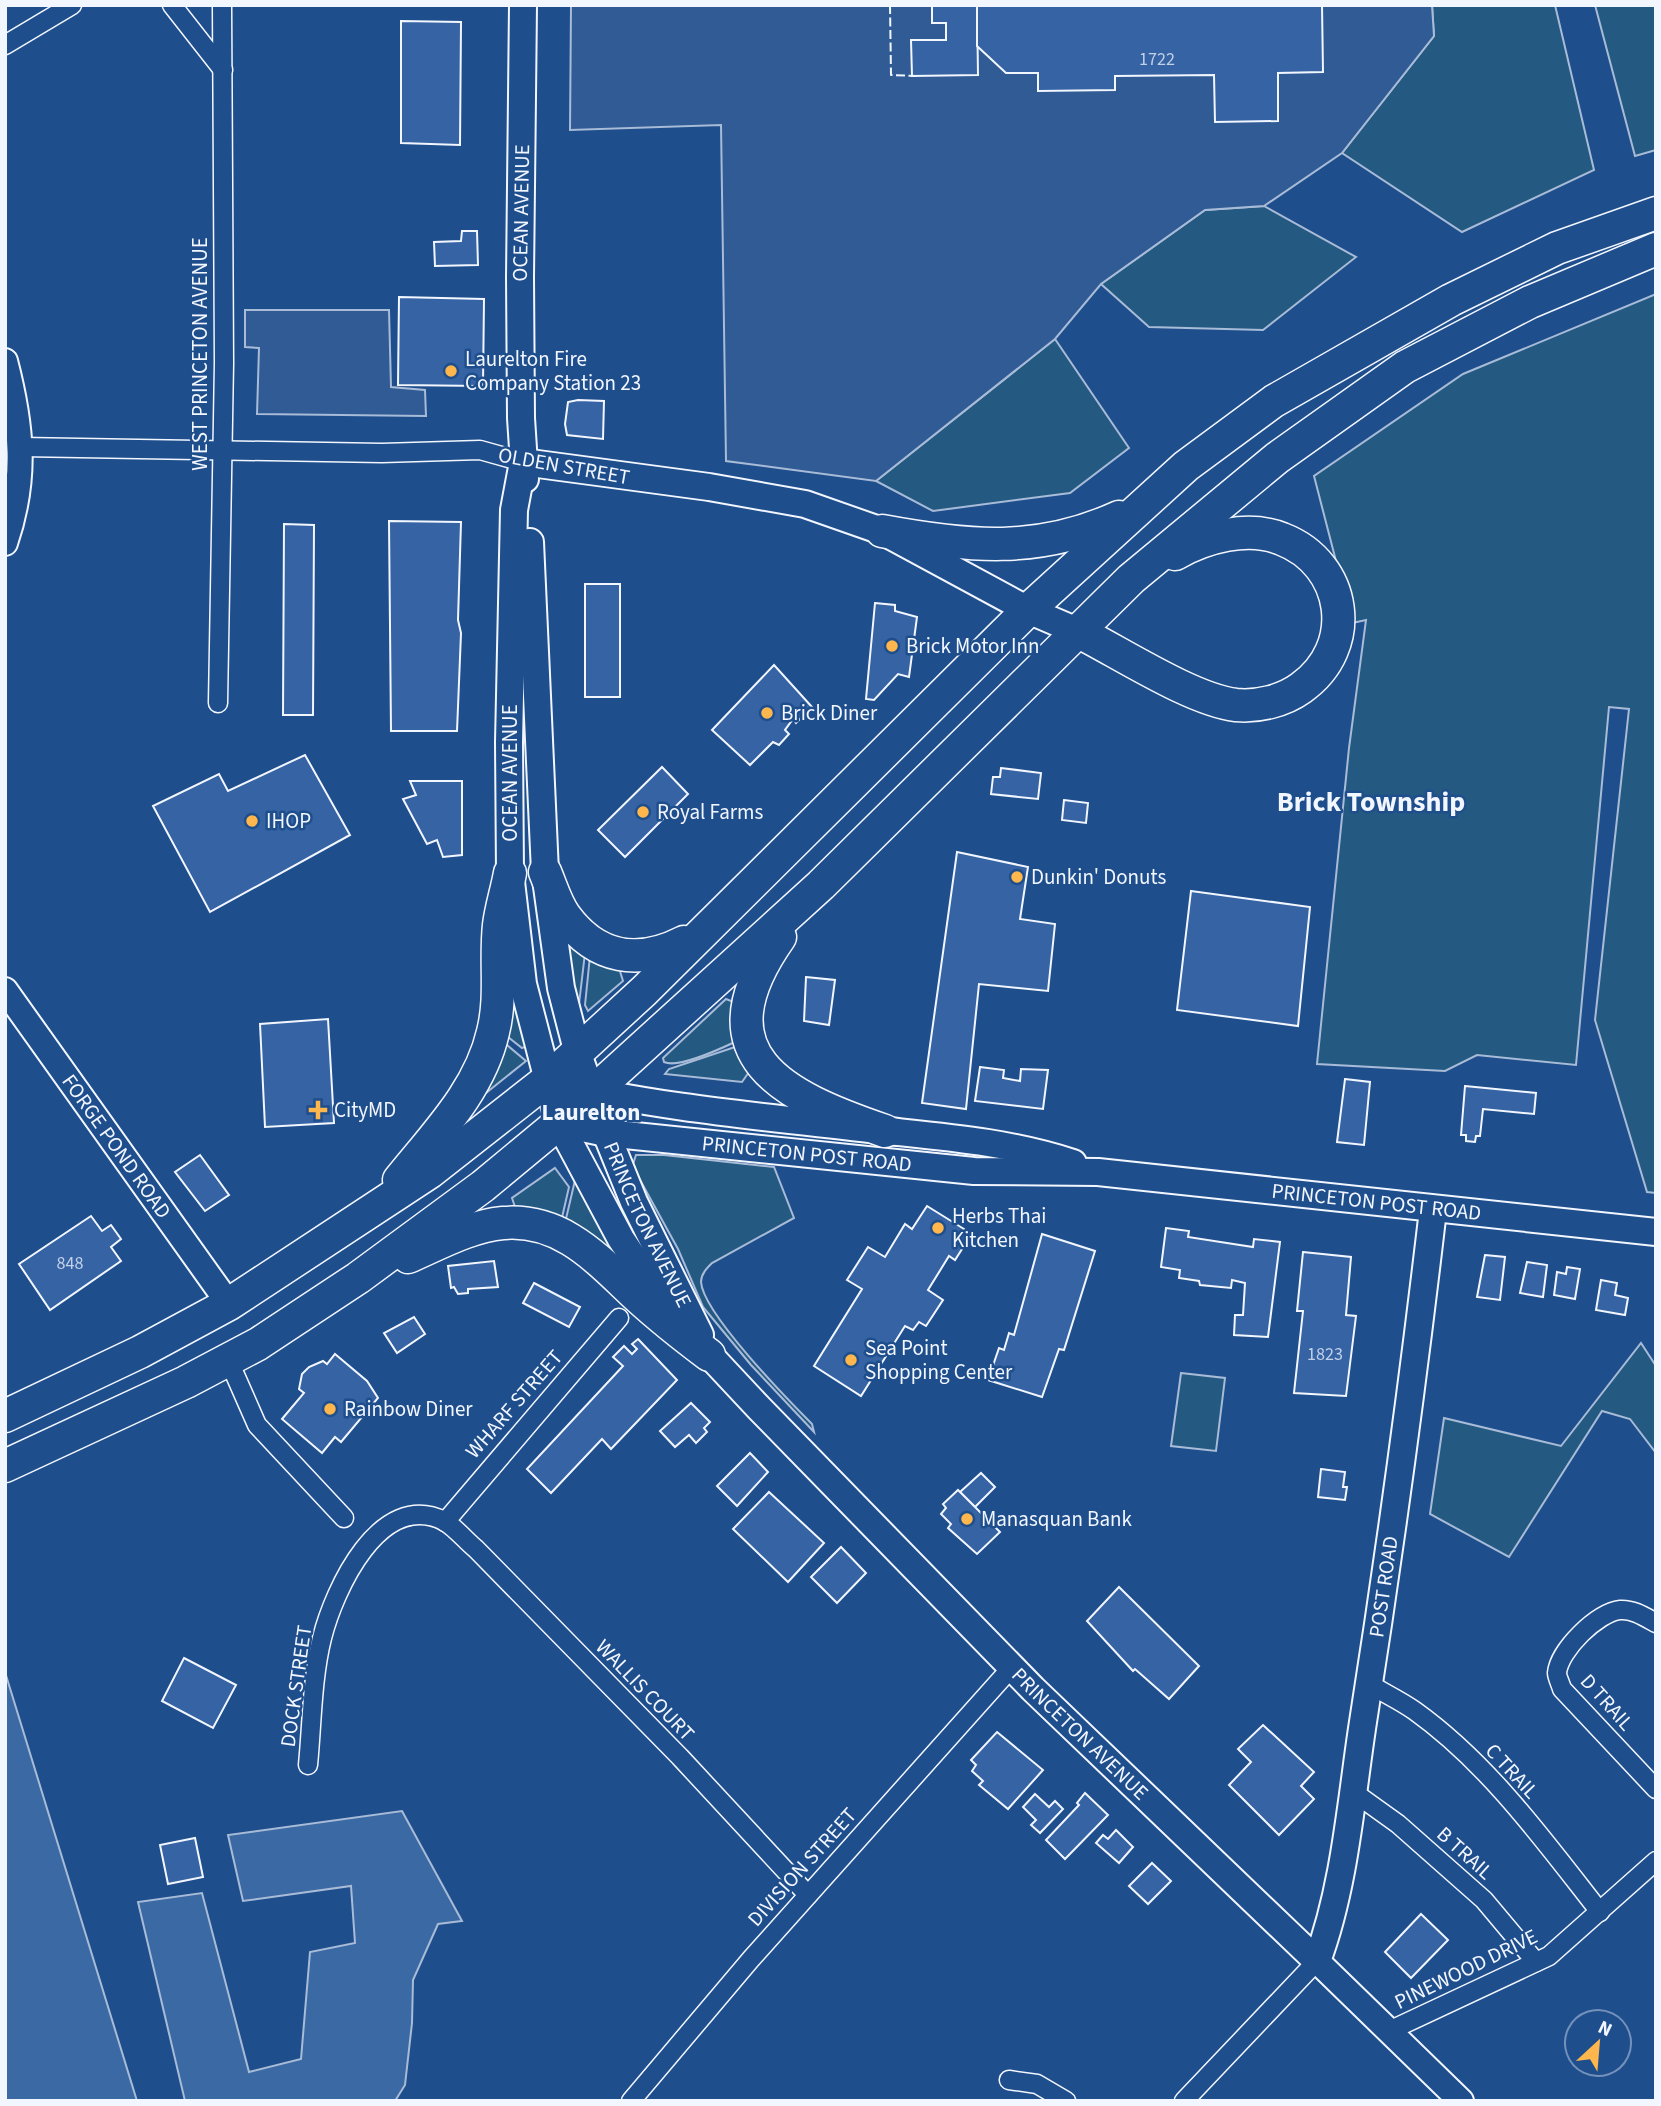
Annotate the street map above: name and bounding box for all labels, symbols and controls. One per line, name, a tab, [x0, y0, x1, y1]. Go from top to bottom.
house number: 1722	[1139, 47, 1175, 72]
street label: OCEAN AVENUE	[505, 144, 537, 282]
street label: WEST PRINCETON AVENUE	[185, 237, 215, 471]
place label: Laurelton Fire Company Station 23	[465, 344, 641, 398]
marker: Laurelton Fire Company Station 23	[443, 363, 459, 379]
street label: OLDEN STREET	[496, 440, 632, 492]
place label: Brick Motor Inn	[906, 631, 1039, 661]
marker: Brick Motor Inn	[884, 638, 900, 654]
place label: Brick Diner	[781, 698, 878, 728]
street label: OCEAN AVENUE	[495, 704, 525, 842]
marker: Brick Diner	[759, 705, 775, 721]
district label: Brick Township	[1277, 782, 1465, 822]
place label: Royal Farms	[657, 797, 764, 827]
marker: Royal Farms	[635, 804, 651, 820]
place label: IHOP	[266, 806, 311, 836]
marker: IHOP	[244, 813, 260, 829]
place label: Dunkin' Donuts	[1031, 862, 1166, 892]
marker: Dunkin' Donuts	[1009, 869, 1025, 885]
street label: FORGE POND ROAD	[55, 1068, 178, 1225]
place label: CityMD	[334, 1095, 396, 1125]
district label: Laurelton	[542, 1096, 640, 1129]
marker: CityMD	[308, 1100, 328, 1120]
street label: PRINCETON POST ROAD	[701, 1128, 913, 1179]
street label: PRINCETON AVENUE	[596, 1137, 699, 1313]
street label: PRINCETON POST ROAD	[1270, 1176, 1483, 1228]
place label: Herbs Thai Kitchen	[952, 1201, 1046, 1255]
marker: Herbs Thai Kitchen	[930, 1220, 946, 1236]
house number: 848	[57, 1251, 83, 1276]
place label: Sea Point Shopping Center	[865, 1333, 1013, 1387]
house number: 1823	[1307, 1342, 1343, 1367]
street label: WHARF STREET	[458, 1343, 570, 1465]
marker: Sea Point Shopping Center	[843, 1352, 859, 1368]
place label: Rainbow Diner	[344, 1394, 473, 1424]
marker: Rainbow Diner	[322, 1401, 338, 1417]
place label: Manasquan Bank	[981, 1504, 1132, 1534]
marker: Manasquan Bank	[959, 1511, 975, 1527]
street label: POST ROAD	[1361, 1534, 1406, 1639]
street label: DOCK STREET	[273, 1623, 319, 1749]
street label: WALLIS COURT	[589, 1632, 701, 1748]
street label: PRINCETON AVENUE	[1005, 1661, 1155, 1807]
street label: D TRAIL	[1573, 1667, 1641, 1737]
street label: C TRAIL	[1478, 1736, 1546, 1806]
street label: DIVISION STREET	[740, 1801, 864, 1933]
street label: B TRAIL	[1430, 1819, 1500, 1887]
street label: PINEWOOD DRIVE	[1389, 1921, 1543, 2017]
north arrow	[1563, 2008, 1633, 2078]
text: N	[1593, 2014, 1616, 2044]

